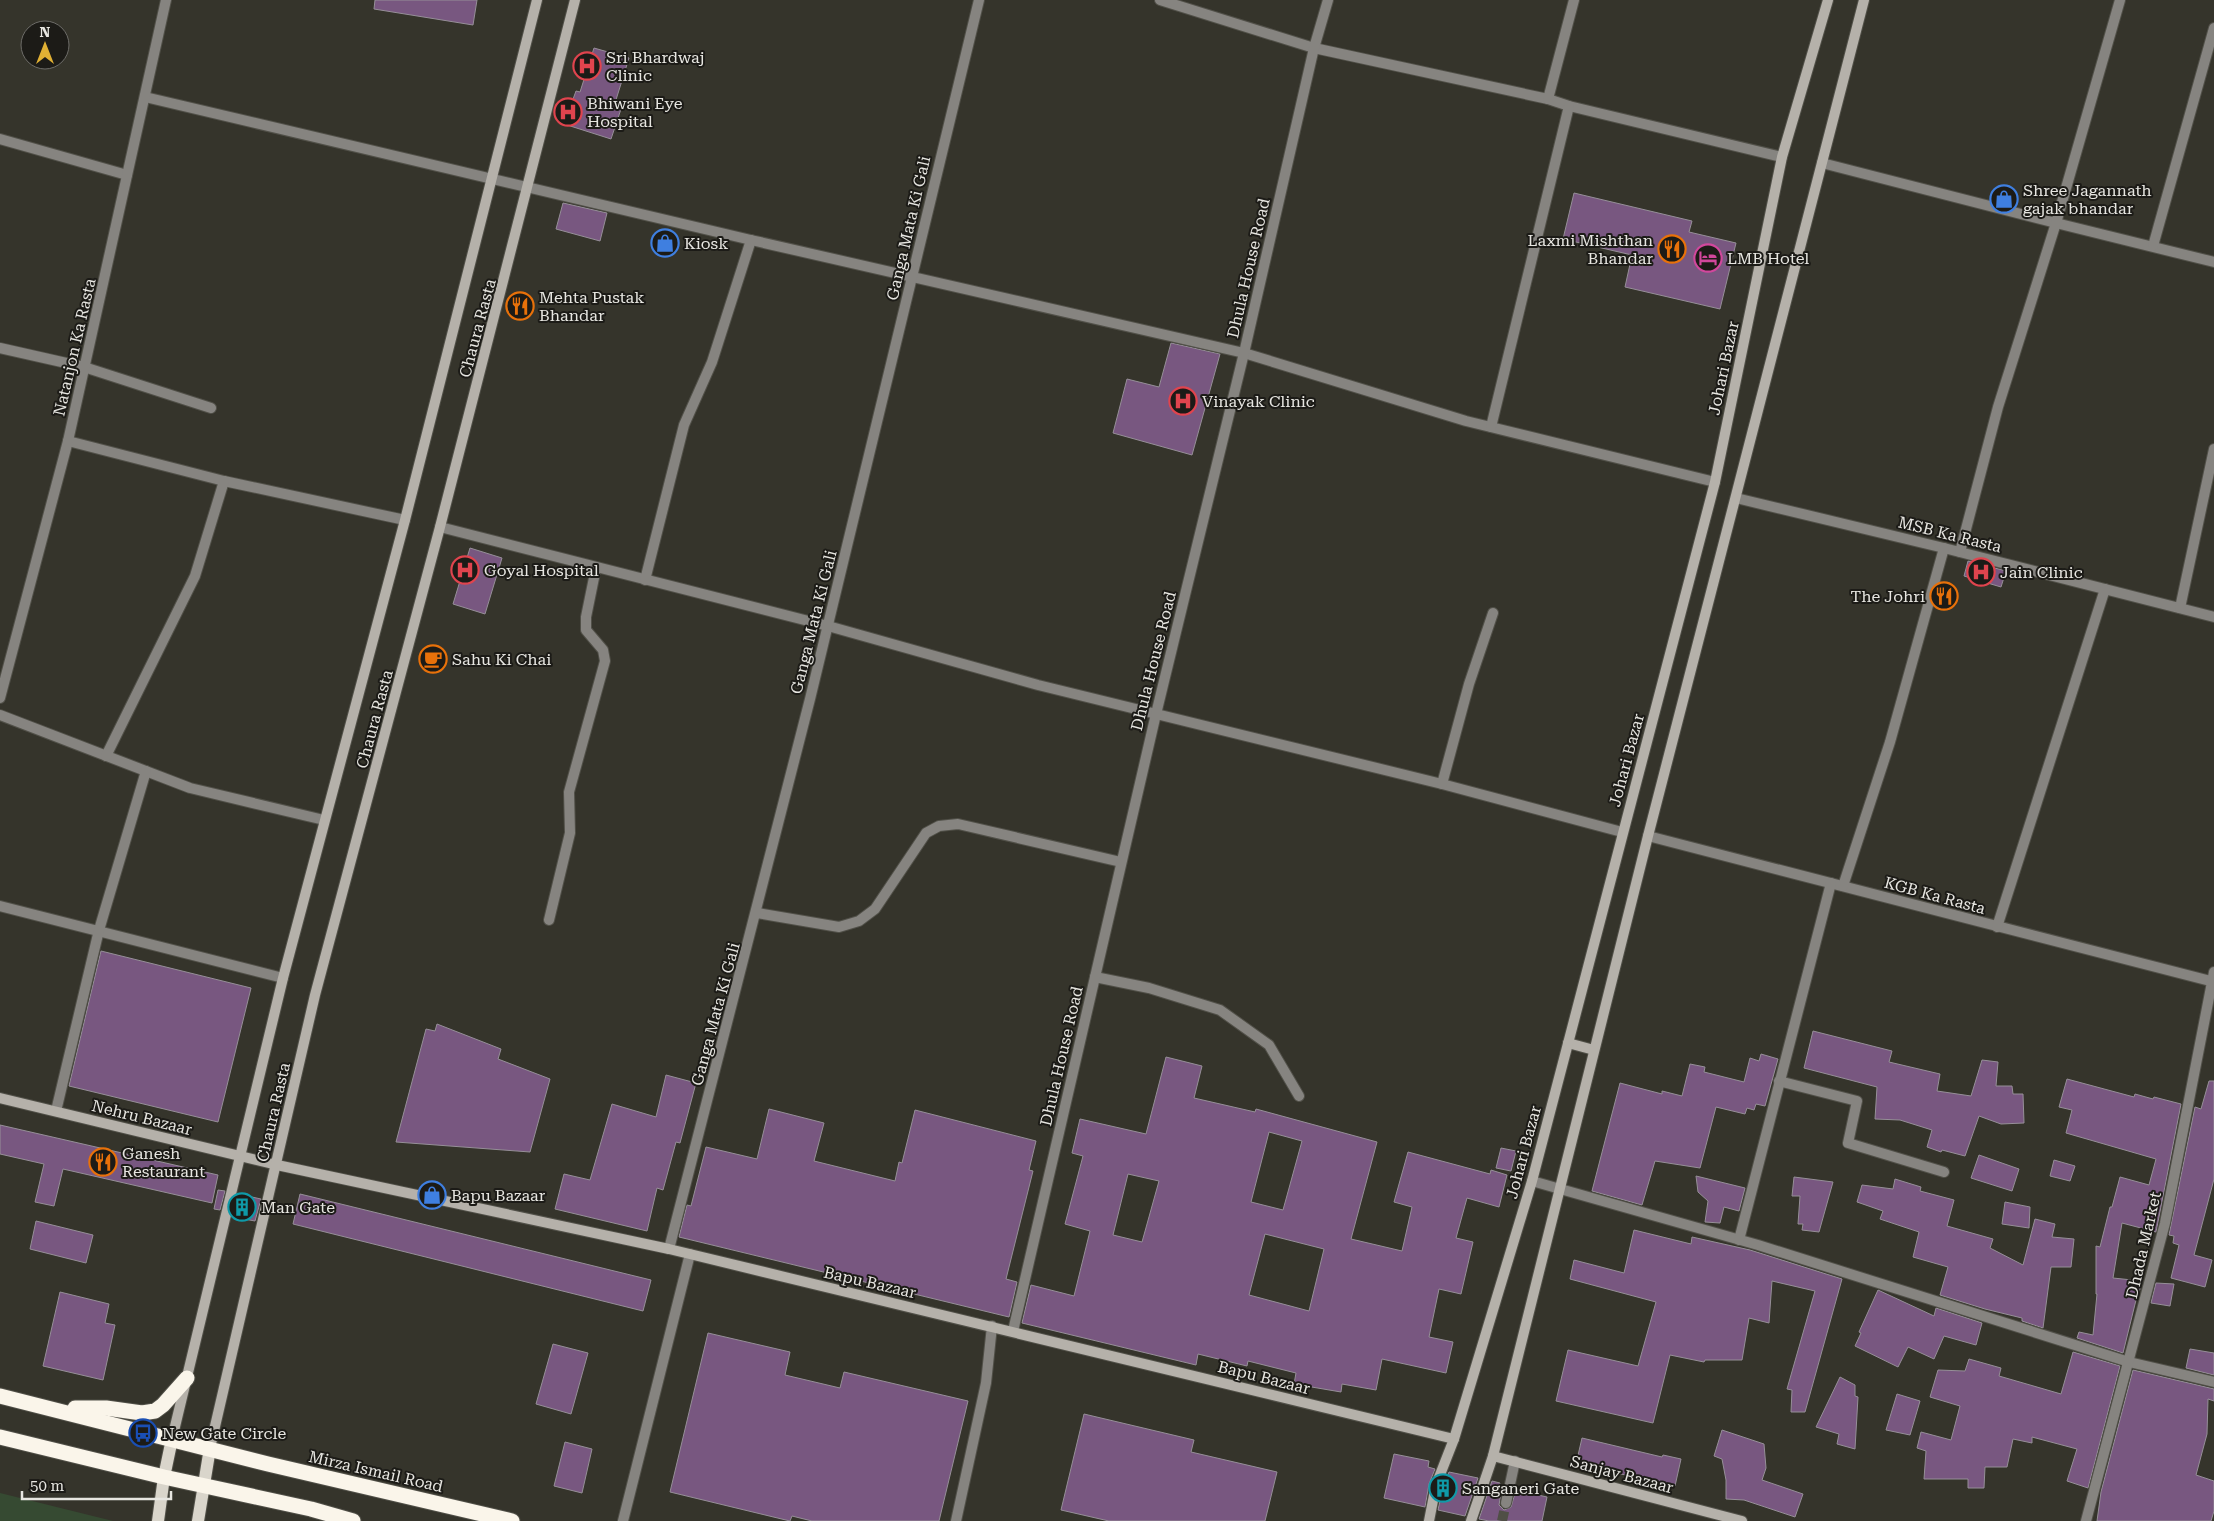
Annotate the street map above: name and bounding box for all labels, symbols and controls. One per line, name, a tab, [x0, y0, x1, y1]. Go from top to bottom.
north arrow	[20, 20, 70, 70]
text: N	[40, 24, 51, 40]
place label: Sri Bhardwaj Clinic	[606, 48, 705, 85]
hospital icon: Sri Bhardwaj Clinic	[572, 51, 602, 81]
place label: Bhiwani Eye Hospital	[587, 94, 683, 131]
hospital icon: Bhiwani Eye Hospital	[553, 97, 583, 127]
street label: Ganga Mata Ki Gali	[883, 154, 934, 302]
place label: Shree Jagannath gajak bhandar	[2023, 181, 2152, 218]
shop icon: Shree Jagannath gajak bhandar	[1989, 184, 2019, 214]
street label: Dhula House Road	[1223, 196, 1274, 340]
shop icon: Kiosk	[650, 228, 680, 258]
place label: Laxmi Mishthan Bhandar	[1527, 231, 1653, 268]
place label: Kiosk	[684, 234, 728, 253]
restaurant icon: Laxmi Mishthan Bhandar	[1657, 234, 1687, 264]
hotel icon: LMB Hotel	[1693, 243, 1723, 273]
place label: LMB Hotel	[1727, 249, 1809, 268]
street label: Natanjon Ka Rasta	[49, 276, 100, 418]
street label: Chaura Rasta	[455, 276, 500, 380]
place label: Mehta Pustak Bhandar	[539, 288, 644, 325]
restaurant icon: Mehta Pustak Bhandar	[505, 291, 535, 321]
street label: Johari Bazar	[1704, 319, 1743, 417]
hospital icon: Vinayak Clinic	[1168, 386, 1198, 416]
place label: Vinayak Clinic	[1202, 392, 1315, 411]
street label: MSB Ka Rasta	[1896, 512, 2004, 557]
street label: Ganga Mata Ki Gali	[786, 548, 841, 696]
hospital icon: Goyal Hospital	[450, 555, 480, 585]
hospital icon: Jain Clinic	[1966, 557, 1996, 587]
place label: Goyal Hospital	[484, 561, 599, 580]
place label: Jain Clinic	[2000, 563, 2083, 582]
restaurant icon: The Johri	[1929, 581, 1959, 611]
place label: The Johri	[1850, 587, 1925, 606]
street label: Dhula House Road	[1127, 590, 1180, 733]
cafe icon: Sahu Ki Chai	[418, 644, 448, 674]
place label: Sahu Ki Chai	[452, 650, 551, 669]
street label: Chaura Rasta	[352, 667, 397, 771]
street label: Johari Bazar	[1605, 711, 1648, 809]
street label: KGB Ka Rasta	[1882, 873, 1988, 918]
street label: Ganga Mata Ki Gali	[687, 940, 744, 1088]
street label: Dhula House Road	[1036, 984, 1087, 1128]
street label: Chaura Rasta	[253, 1060, 294, 1164]
street label: Nehru Bazaar	[90, 1096, 194, 1139]
street label: Johari Bazar	[1502, 1103, 1545, 1201]
place label: Ganesh Restaurant	[122, 1144, 205, 1181]
restaurant icon: Ganesh Restaurant	[88, 1147, 118, 1177]
shop icon: Bapu Bazaar	[417, 1180, 447, 1210]
place label: Bapu Bazaar	[451, 1186, 546, 1205]
street label: Dhada Market	[2122, 1190, 2165, 1300]
building icon: Man Gate	[227, 1192, 257, 1222]
place label: Man Gate	[261, 1198, 335, 1217]
street label: Bapu Bazaar	[822, 1263, 918, 1302]
street label: Bapu Bazaar	[1216, 1357, 1312, 1398]
bus stop icon: New Gate Circle	[128, 1418, 158, 1448]
place label: New Gate Circle	[162, 1424, 286, 1443]
street label: Mirza Ismail Road	[307, 1447, 445, 1496]
street label: Sanjay Bazaar	[1568, 1452, 1676, 1497]
scale bar	[22, 1468, 171, 1500]
building icon: Sanganeri Gate	[1428, 1473, 1458, 1503]
text: 50 m	[30, 1477, 65, 1495]
place label: Sanganeri Gate	[1462, 1479, 1579, 1498]

